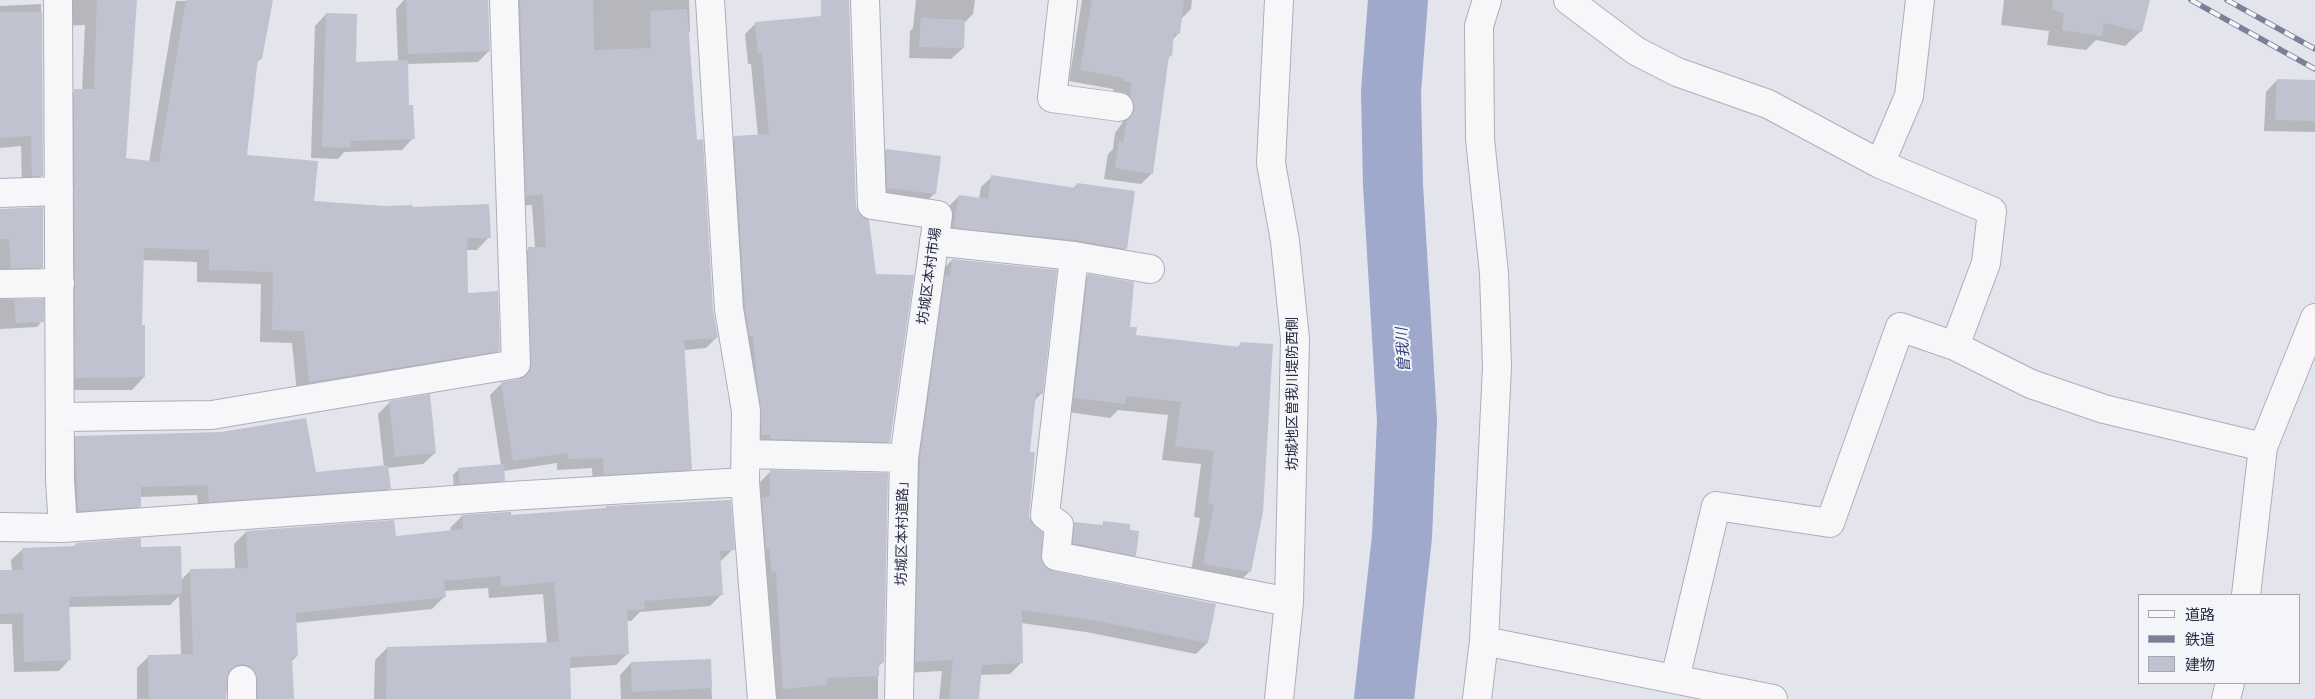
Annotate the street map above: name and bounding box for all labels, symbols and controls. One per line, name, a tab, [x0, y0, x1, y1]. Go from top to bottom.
street label: 坊城区本村市場	[914, 226, 944, 326]
street label: 坊城地区曽我川堤防西側	[1284, 317, 1300, 471]
water label: 曽我川	[1392, 327, 1414, 373]
street label: 坊城区本村道路」	[893, 474, 911, 586]
legend	[2138, 594, 2300, 684]
text: 道路	[2185, 606, 2215, 623]
text: 鉄道	[2185, 631, 2215, 648]
text: 建物	[2185, 656, 2215, 673]

